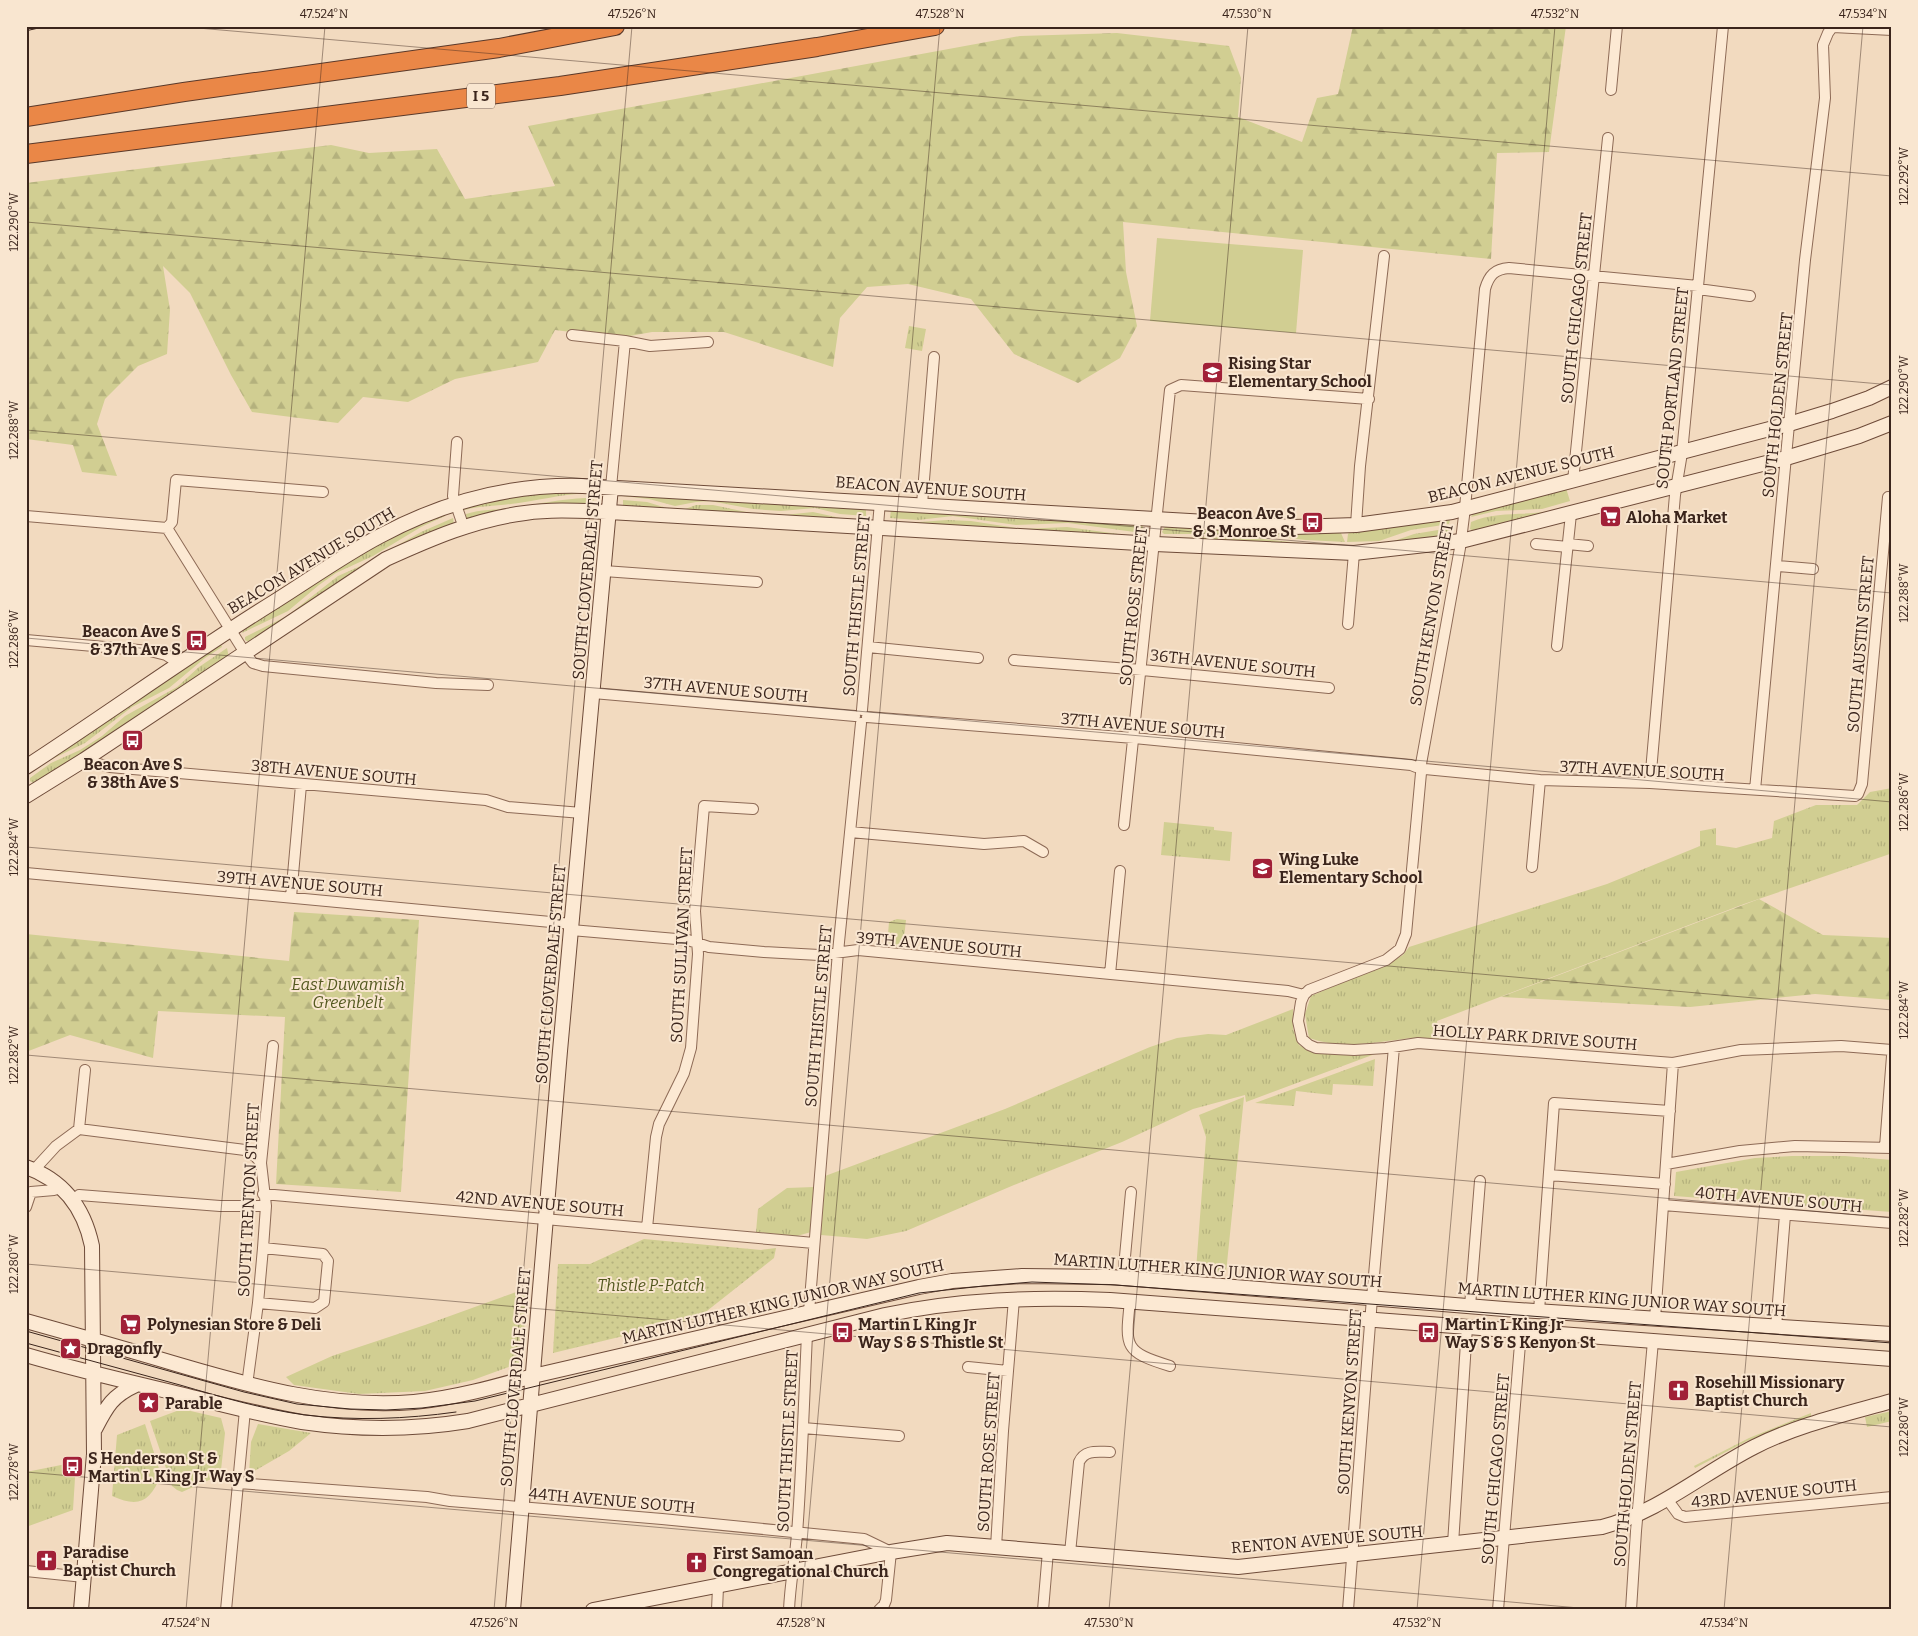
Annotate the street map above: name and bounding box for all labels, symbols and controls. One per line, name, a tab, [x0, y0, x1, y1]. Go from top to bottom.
text: 47.524°N	[300, 7, 349, 21]
text: 47.526°N	[608, 7, 657, 21]
text: 47.528°N	[915, 7, 965, 21]
text: 47.530°N	[1222, 7, 1272, 21]
text: 47.532°N	[1531, 7, 1580, 21]
text: 47.534°N	[1839, 7, 1888, 21]
road number: I 5	[467, 84, 495, 108]
text: 122.292°W	[1897, 146, 1911, 205]
text: 122.290°W	[7, 192, 21, 252]
street label: SOUTH CHICAGO STREET	[1557, 212, 1596, 404]
street label: SOUTH PORTLAND STREET	[1652, 286, 1693, 490]
street label: SOUTH HOLDEN STREET	[1758, 311, 1797, 499]
place label: Rising Star Elementary School	[1228, 354, 1372, 391]
text: 122.290°W	[1897, 355, 1911, 415]
school or university icon: Rising Star Elementary School	[1200, 360, 1224, 384]
text: 122.288°W	[7, 400, 21, 460]
street label: BEACON AVENUE SOUTH	[1426, 442, 1616, 507]
street label: SOUTH CLOVERDALE STREET	[568, 459, 607, 681]
street label: BEACON AVENUE SOUTH	[835, 472, 1027, 505]
street label: BEACON AVENUE SOUTH	[224, 503, 398, 618]
place label: Beacon Ave S & S Monroe St	[1193, 504, 1297, 541]
supermarket icon: Aloha Market	[1598, 505, 1622, 529]
place label: Aloha Market	[1626, 508, 1728, 527]
bus stop icon: Beacon Ave S & S Monroe St	[1300, 510, 1324, 534]
street label: SOUTH THISTLE STREET	[839, 513, 874, 697]
street label: SOUTH KENYON STREET	[1406, 521, 1457, 707]
street label: SOUTH ROSE STREET	[1116, 525, 1151, 687]
street label: SOUTH AUSTIN STREET	[1843, 555, 1878, 733]
text: 122.288°W	[1897, 563, 1911, 623]
text: 122.286°W	[7, 609, 21, 668]
place label: Beacon Ave S & 37th Ave S	[82, 622, 181, 659]
bus stop icon: Beacon Ave S & 37th Ave S	[185, 628, 209, 652]
street label: 36TH AVENUE SOUTH	[1149, 645, 1317, 682]
street label: 37TH AVENUE SOUTH	[643, 673, 809, 706]
street label: 37TH AVENUE SOUTH	[1060, 709, 1226, 742]
bus stop icon: Beacon Ave S & 38th Ave S	[121, 728, 145, 752]
place label: Beacon Ave S & 38th Ave S	[83, 755, 183, 792]
street label: 38TH AVENUE SOUTH	[250, 756, 418, 789]
street label: 37TH AVENUE SOUTH	[1559, 757, 1725, 784]
text: 122.286°W	[1897, 772, 1911, 831]
text: 122.284°W	[7, 817, 21, 876]
street label: SOUTH SULLIVAN STREET	[667, 847, 696, 1044]
place label: Wing Luke Elementary School	[1279, 850, 1423, 887]
school or university icon: Wing Luke Elementary School	[1251, 856, 1275, 880]
street label: SOUTH CLOVERDALE STREET	[531, 863, 570, 1085]
street label: 39TH AVENUE SOUTH	[216, 867, 384, 900]
street label: SOUTH THISTLE STREET	[801, 924, 836, 1108]
street label: 39TH AVENUE SOUTH	[855, 928, 1023, 961]
park label: East Duwamish Greenbelt	[291, 975, 405, 1012]
text: 122.284°W	[1897, 980, 1911, 1039]
street label: HOLLY PARK DRIVE SOUTH	[1432, 1021, 1638, 1054]
text: 122.282°W	[7, 1025, 21, 1084]
street label: SOUTH TRENTON STREET	[234, 1103, 263, 1297]
street label: 40TH AVENUE SOUTH	[1695, 1183, 1863, 1216]
street label: 42ND AVENUE SOUTH	[455, 1187, 625, 1220]
text: 122.282°W	[1897, 1188, 1911, 1247]
text: 122.280°W	[7, 1234, 21, 1294]
street label: MARTIN LUTHER KING JUNIOR WAY SOUTH	[1053, 1250, 1383, 1291]
street label: MARTIN LUTHER KING JUNIOR WAY SOUTH	[620, 1255, 946, 1348]
street label: SOUTH CLOVERDALE STREET	[496, 1266, 535, 1488]
park label: Thistle P-Patch	[597, 1276, 705, 1295]
street label: MARTIN LUTHER KING JUNIOR WAY SOUTH	[1457, 1279, 1787, 1320]
street label: SOUTH KENYON STREET	[1334, 1309, 1365, 1495]
supermarket icon: Polynesian Store & Deli	[119, 1312, 143, 1336]
place label: Polynesian Store & Deli	[147, 1315, 321, 1334]
place label: Martin L King Jr Way S & S Thistle St	[858, 1315, 1004, 1352]
place label: Martin L King Jr Way S & S Kenyon St	[1445, 1315, 1596, 1352]
bus stop icon: Martin L King Jr Way S & S Thistle St	[830, 1321, 854, 1345]
bus stop icon: Martin L King Jr Way S & S Kenyon St	[1417, 1321, 1441, 1345]
place icon: Dragonfly	[59, 1336, 83, 1360]
place label: Dragonfly	[87, 1339, 162, 1358]
street label: SOUTH THISTLE STREET	[773, 1349, 802, 1533]
street label: SOUTH ROSE STREET	[973, 1372, 1004, 1533]
street label: SOUTH CHICAGO STREET	[1478, 1373, 1513, 1565]
place label: Rosehill Missionary Baptist Church	[1695, 1373, 1845, 1410]
church icon: Rosehill Missionary Baptist Church	[1667, 1379, 1691, 1403]
street label: SOUTH HOLDEN STREET	[1610, 1380, 1645, 1568]
place icon: Parable	[137, 1391, 161, 1415]
place label: Parable	[165, 1394, 223, 1413]
text: 122.280°W	[1897, 1397, 1911, 1457]
text: 122.278°W	[7, 1442, 21, 1501]
place label: S Henderson St & Martin L King Jr Way S	[88, 1449, 254, 1486]
bus stop icon: S Henderson St & Martin L King Jr Way S	[60, 1455, 84, 1479]
street label: 43RD AVENUE SOUTH	[1690, 1475, 1858, 1512]
street label: 44TH AVENUE SOUTH	[528, 1484, 696, 1517]
street label: RENTON AVENUE SOUTH	[1230, 1522, 1424, 1557]
place label: Paradise Baptist Church	[63, 1543, 176, 1580]
place label: First Samoan Congregational Church	[713, 1544, 889, 1581]
church icon: Paradise Baptist Church	[35, 1549, 59, 1573]
church icon: First Samoan Congregational Church	[685, 1550, 709, 1574]
text: 47.524°N	[162, 1616, 211, 1630]
text: 47.526°N	[470, 1616, 519, 1630]
text: 47.528°N	[776, 1616, 826, 1630]
text: 47.530°N	[1084, 1616, 1134, 1630]
text: 47.532°N	[1393, 1616, 1442, 1630]
text: 47.534°N	[1700, 1616, 1749, 1630]

